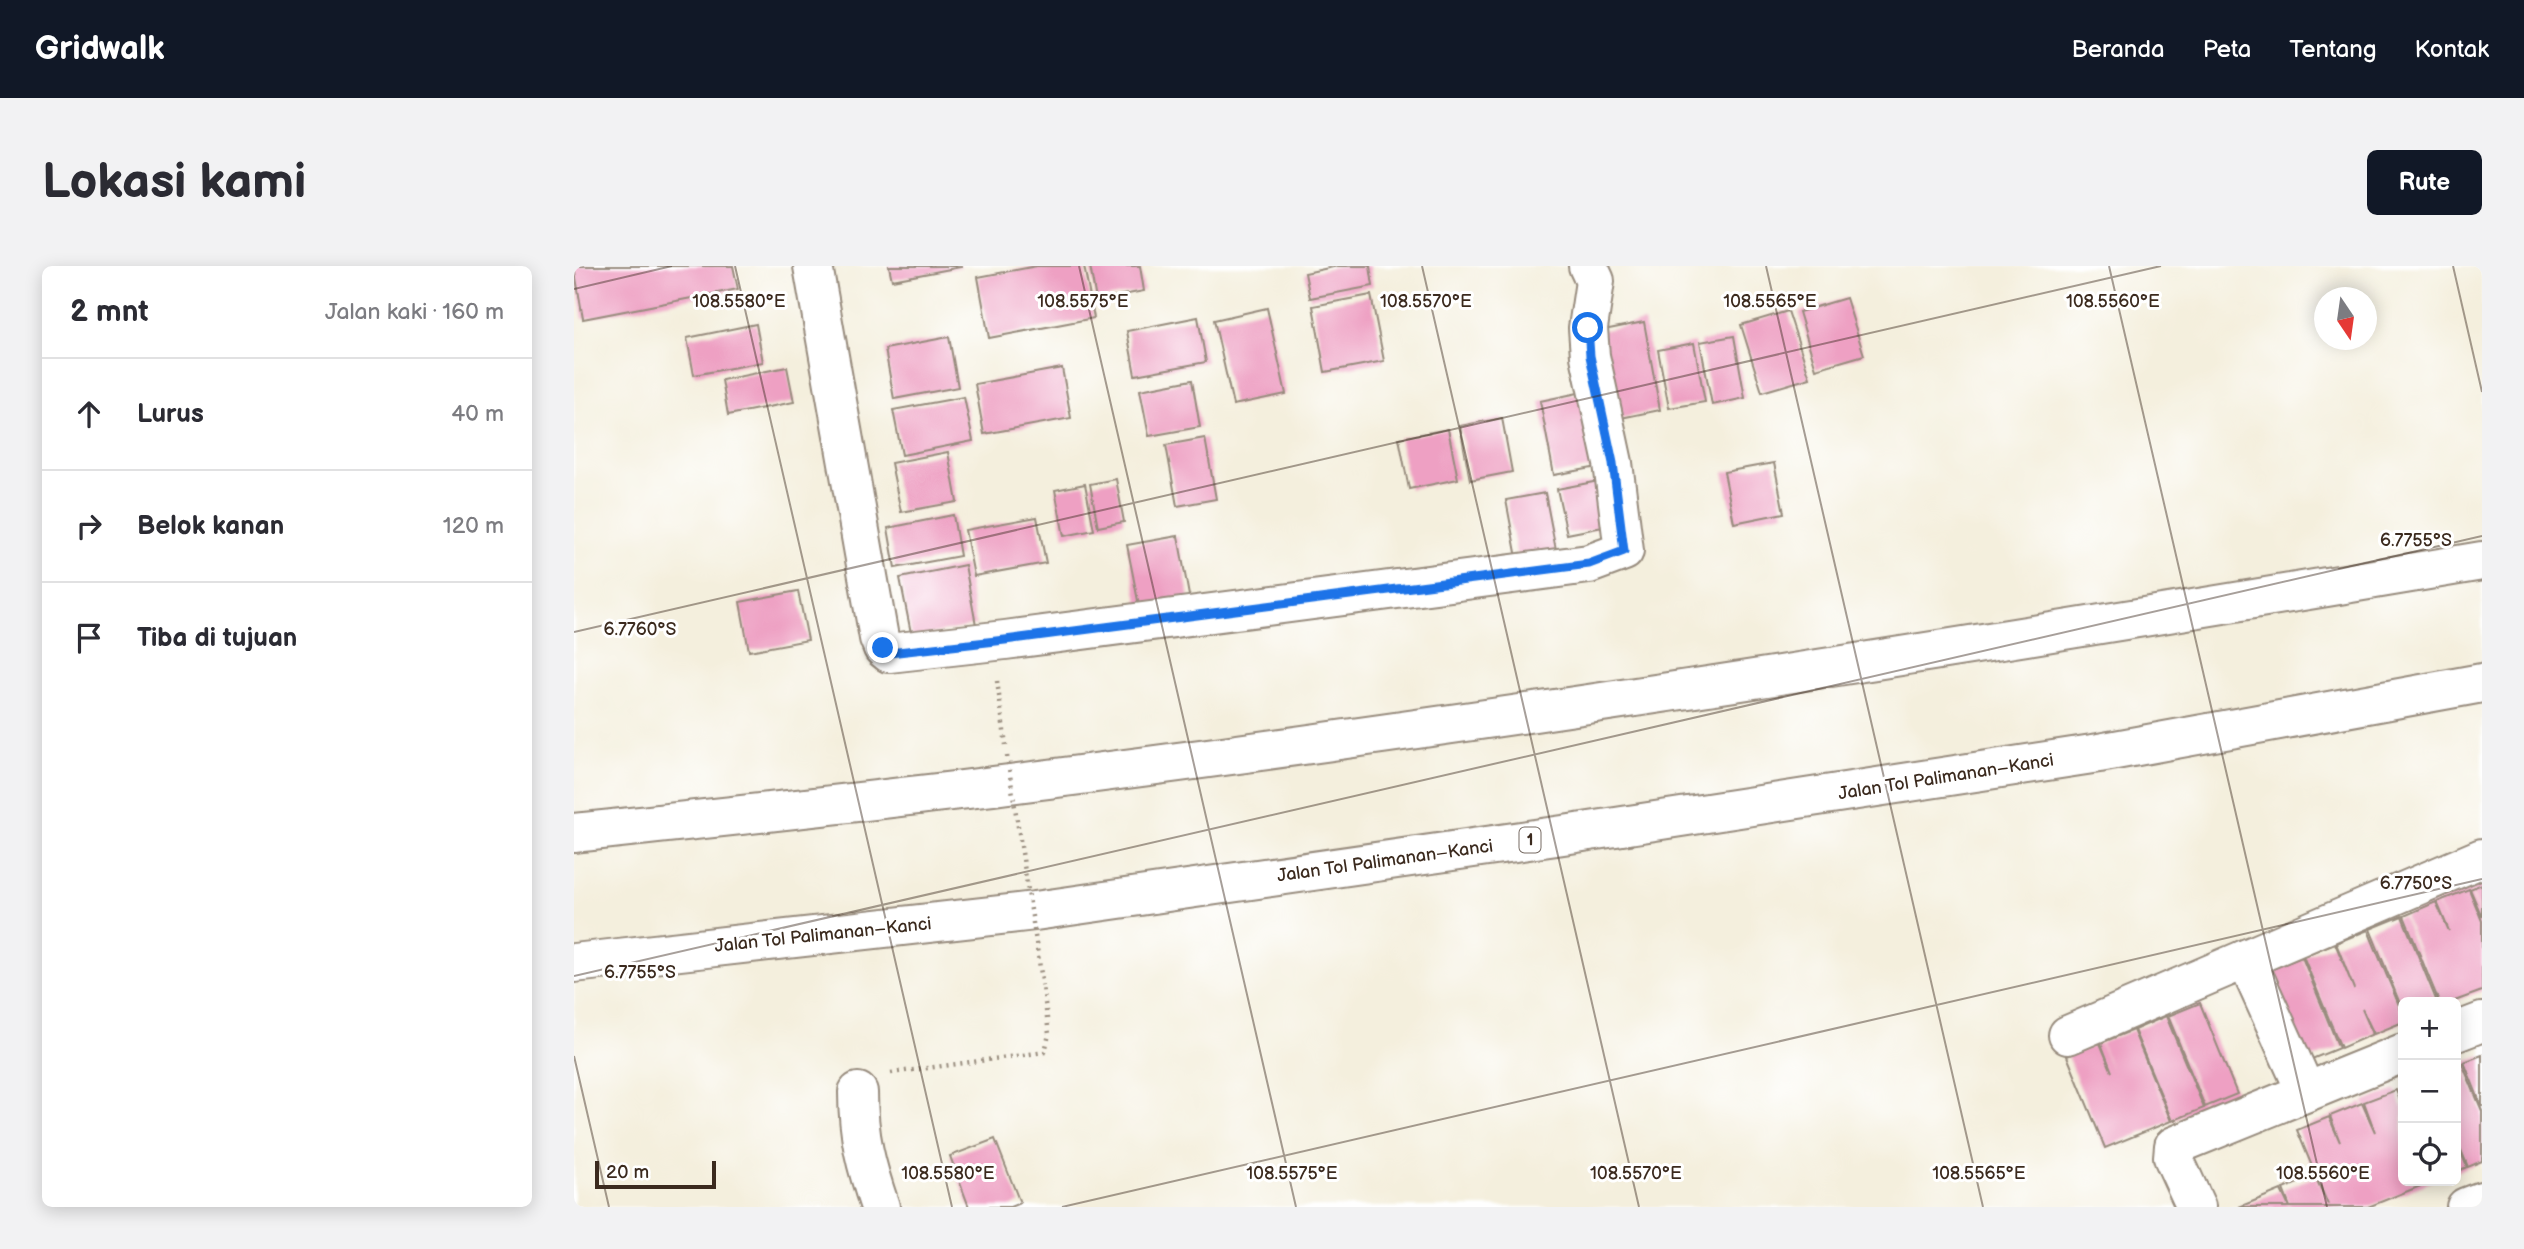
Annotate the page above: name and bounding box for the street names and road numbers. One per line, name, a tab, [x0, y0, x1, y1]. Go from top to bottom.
street label: Jalan Tol Palimanan–Kanci	[1837, 750, 2055, 804]
road number: 1	[1520, 828, 1541, 852]
street label: Jalan Tol Palimanan–Kanci	[1276, 835, 1494, 887]
street label: Jalan Tol Palimanan–Kanci	[714, 913, 932, 957]

